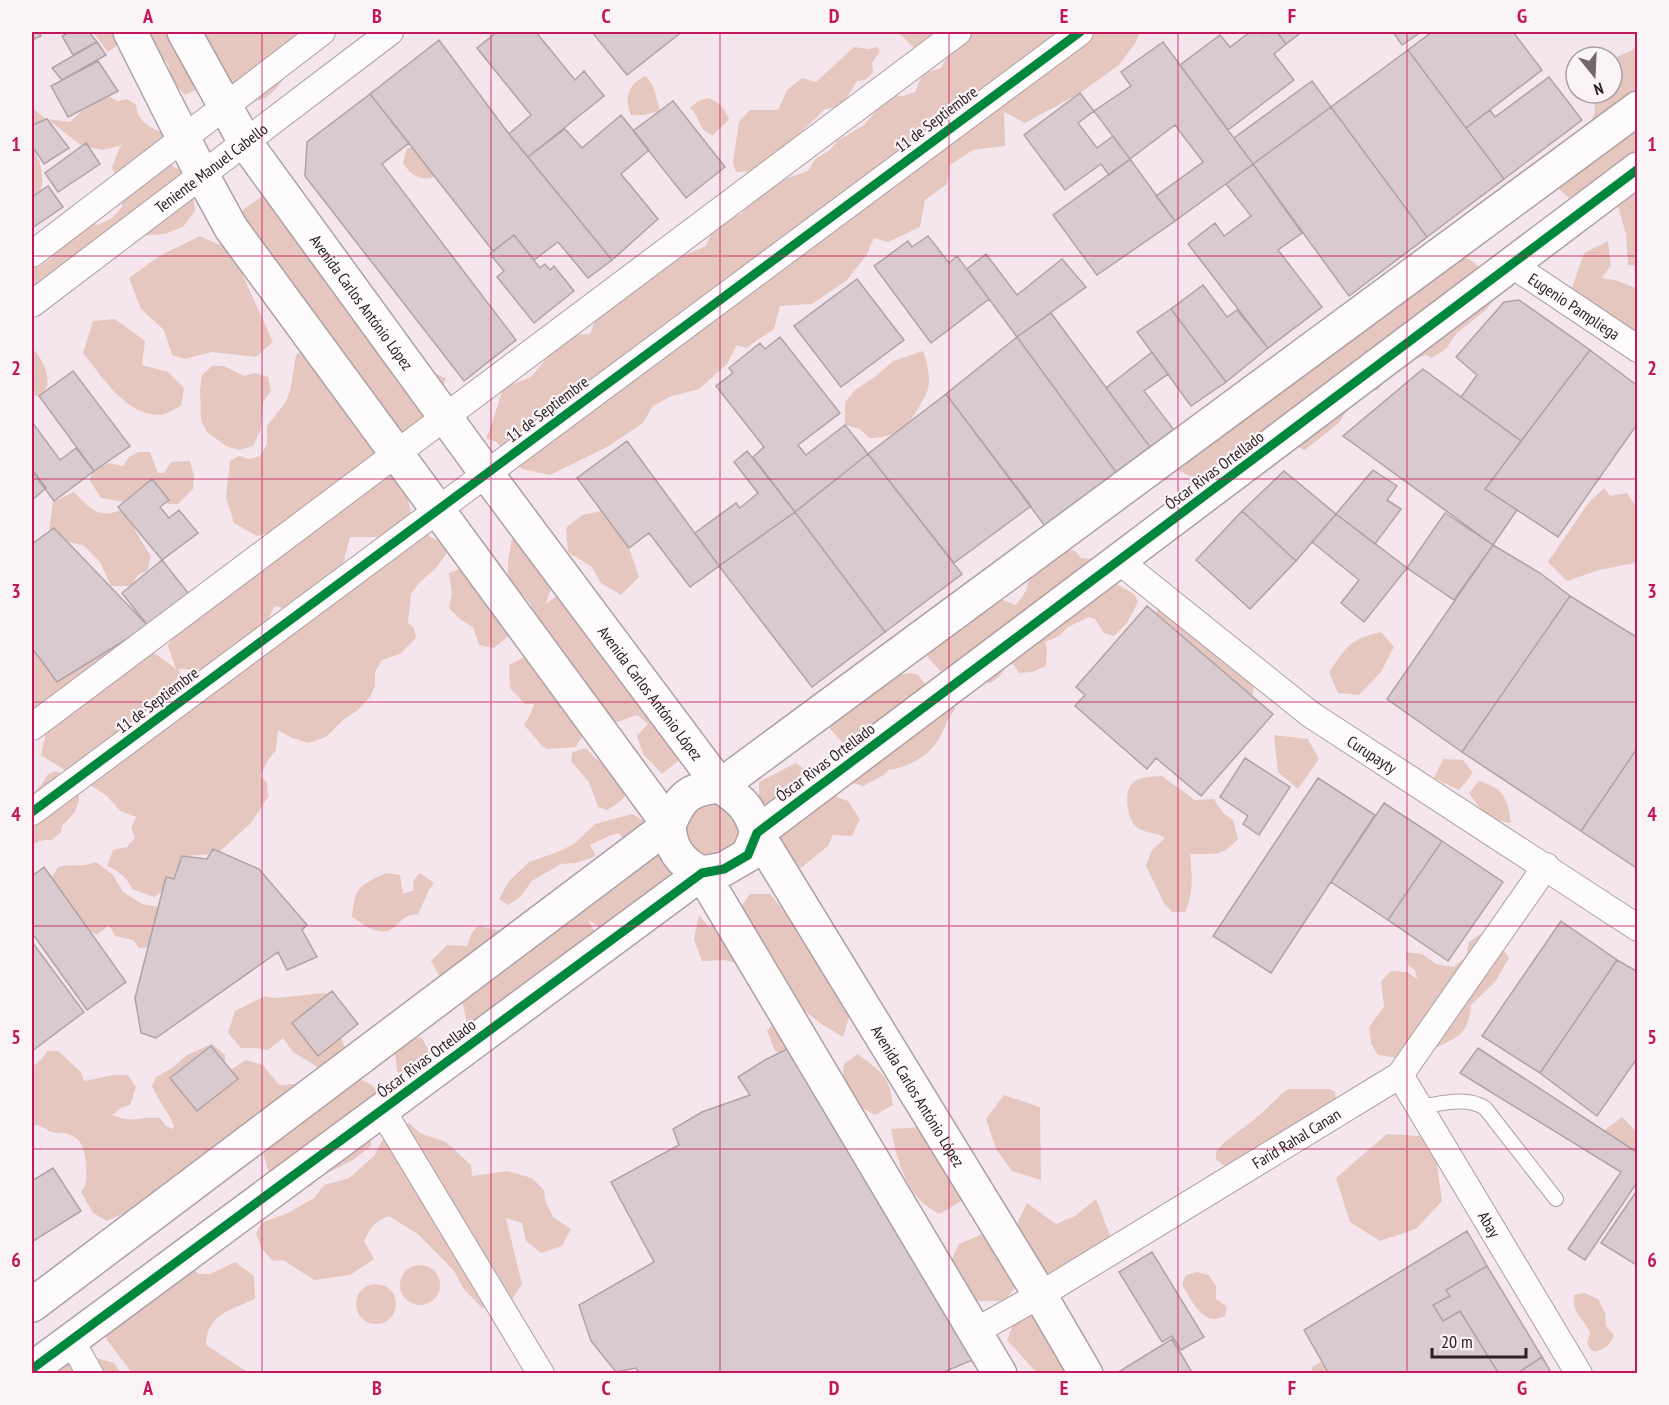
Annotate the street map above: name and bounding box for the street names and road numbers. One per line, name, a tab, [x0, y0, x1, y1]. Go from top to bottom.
street label: 11 de Septiembre	[891, 82, 981, 156]
street label: Teniente Manuel Cabello	[151, 119, 272, 217]
street label: Avenida Carlos António López	[306, 231, 418, 374]
street label: Eugenio Pampliega	[1525, 269, 1624, 344]
street label: 11 de Septiembre	[502, 372, 592, 446]
street label: Óscar Rivas Ortellado	[1161, 426, 1268, 514]
street label: Avenida Carlos António López	[594, 622, 707, 764]
street label: 11 de Septiembre	[112, 663, 202, 737]
street label: Óscar Rivas Ortellado	[772, 718, 879, 806]
street label: Curupayty	[1343, 731, 1400, 778]
street label: Óscar Rivas Ortellado	[373, 1014, 480, 1102]
street label: Avenida Carlos António López	[867, 1021, 969, 1171]
street label: Farid Rahal Canan	[1248, 1104, 1344, 1173]
street label: Abay	[1474, 1208, 1505, 1241]

